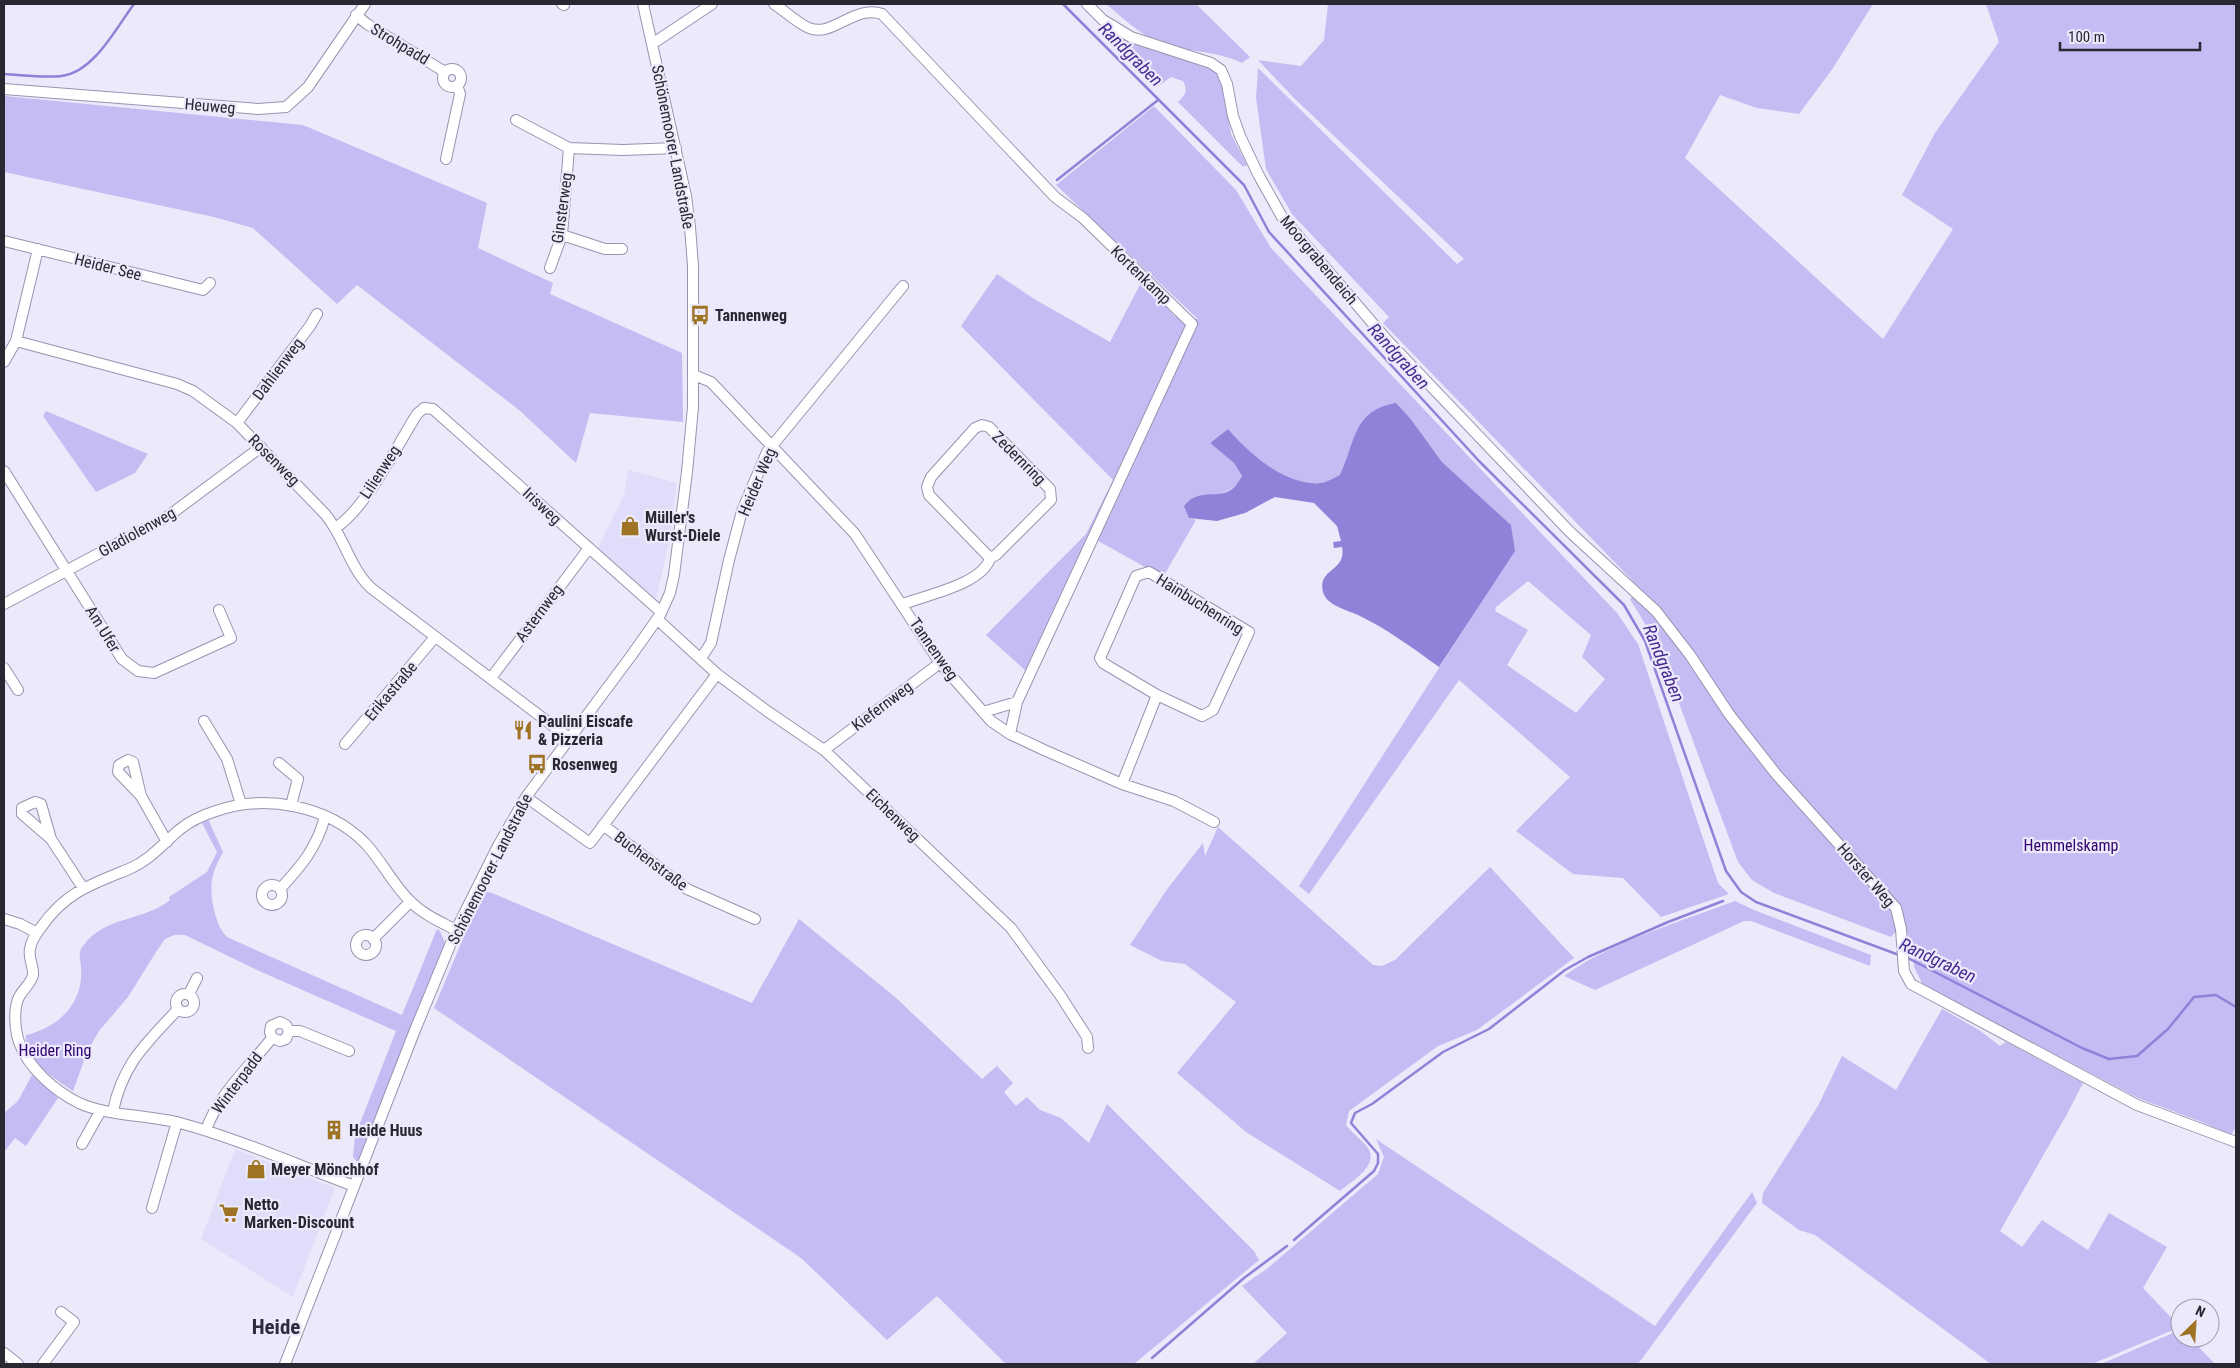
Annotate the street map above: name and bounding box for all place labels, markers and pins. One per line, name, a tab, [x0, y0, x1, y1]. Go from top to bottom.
bus stop icon: Tannenweg	[689, 304, 711, 326]
place label: Tannenweg	[715, 306, 787, 325]
place label: Müller's Wurst-Diele	[645, 508, 721, 545]
shop icon: Müller's Wurst-Diele	[619, 515, 641, 537]
place label: Paulini Eiscafe & Pizzeria	[538, 712, 633, 749]
restaurant icon: Paulini Eiscafe & Pizzeria	[512, 719, 534, 741]
bus stop icon: Rosenweg	[526, 753, 548, 775]
place label: Rosenweg	[552, 755, 617, 774]
building icon: Heide Huus	[323, 1119, 345, 1141]
place label: Heide Huus	[349, 1121, 423, 1140]
shop icon: Meyer Mönchhof	[245, 1158, 267, 1180]
place label: Meyer Mönchhof	[271, 1160, 379, 1179]
place label: Netto Marken-Discount	[244, 1195, 354, 1232]
supermarket icon: Netto Marken-Discount	[218, 1202, 240, 1224]

